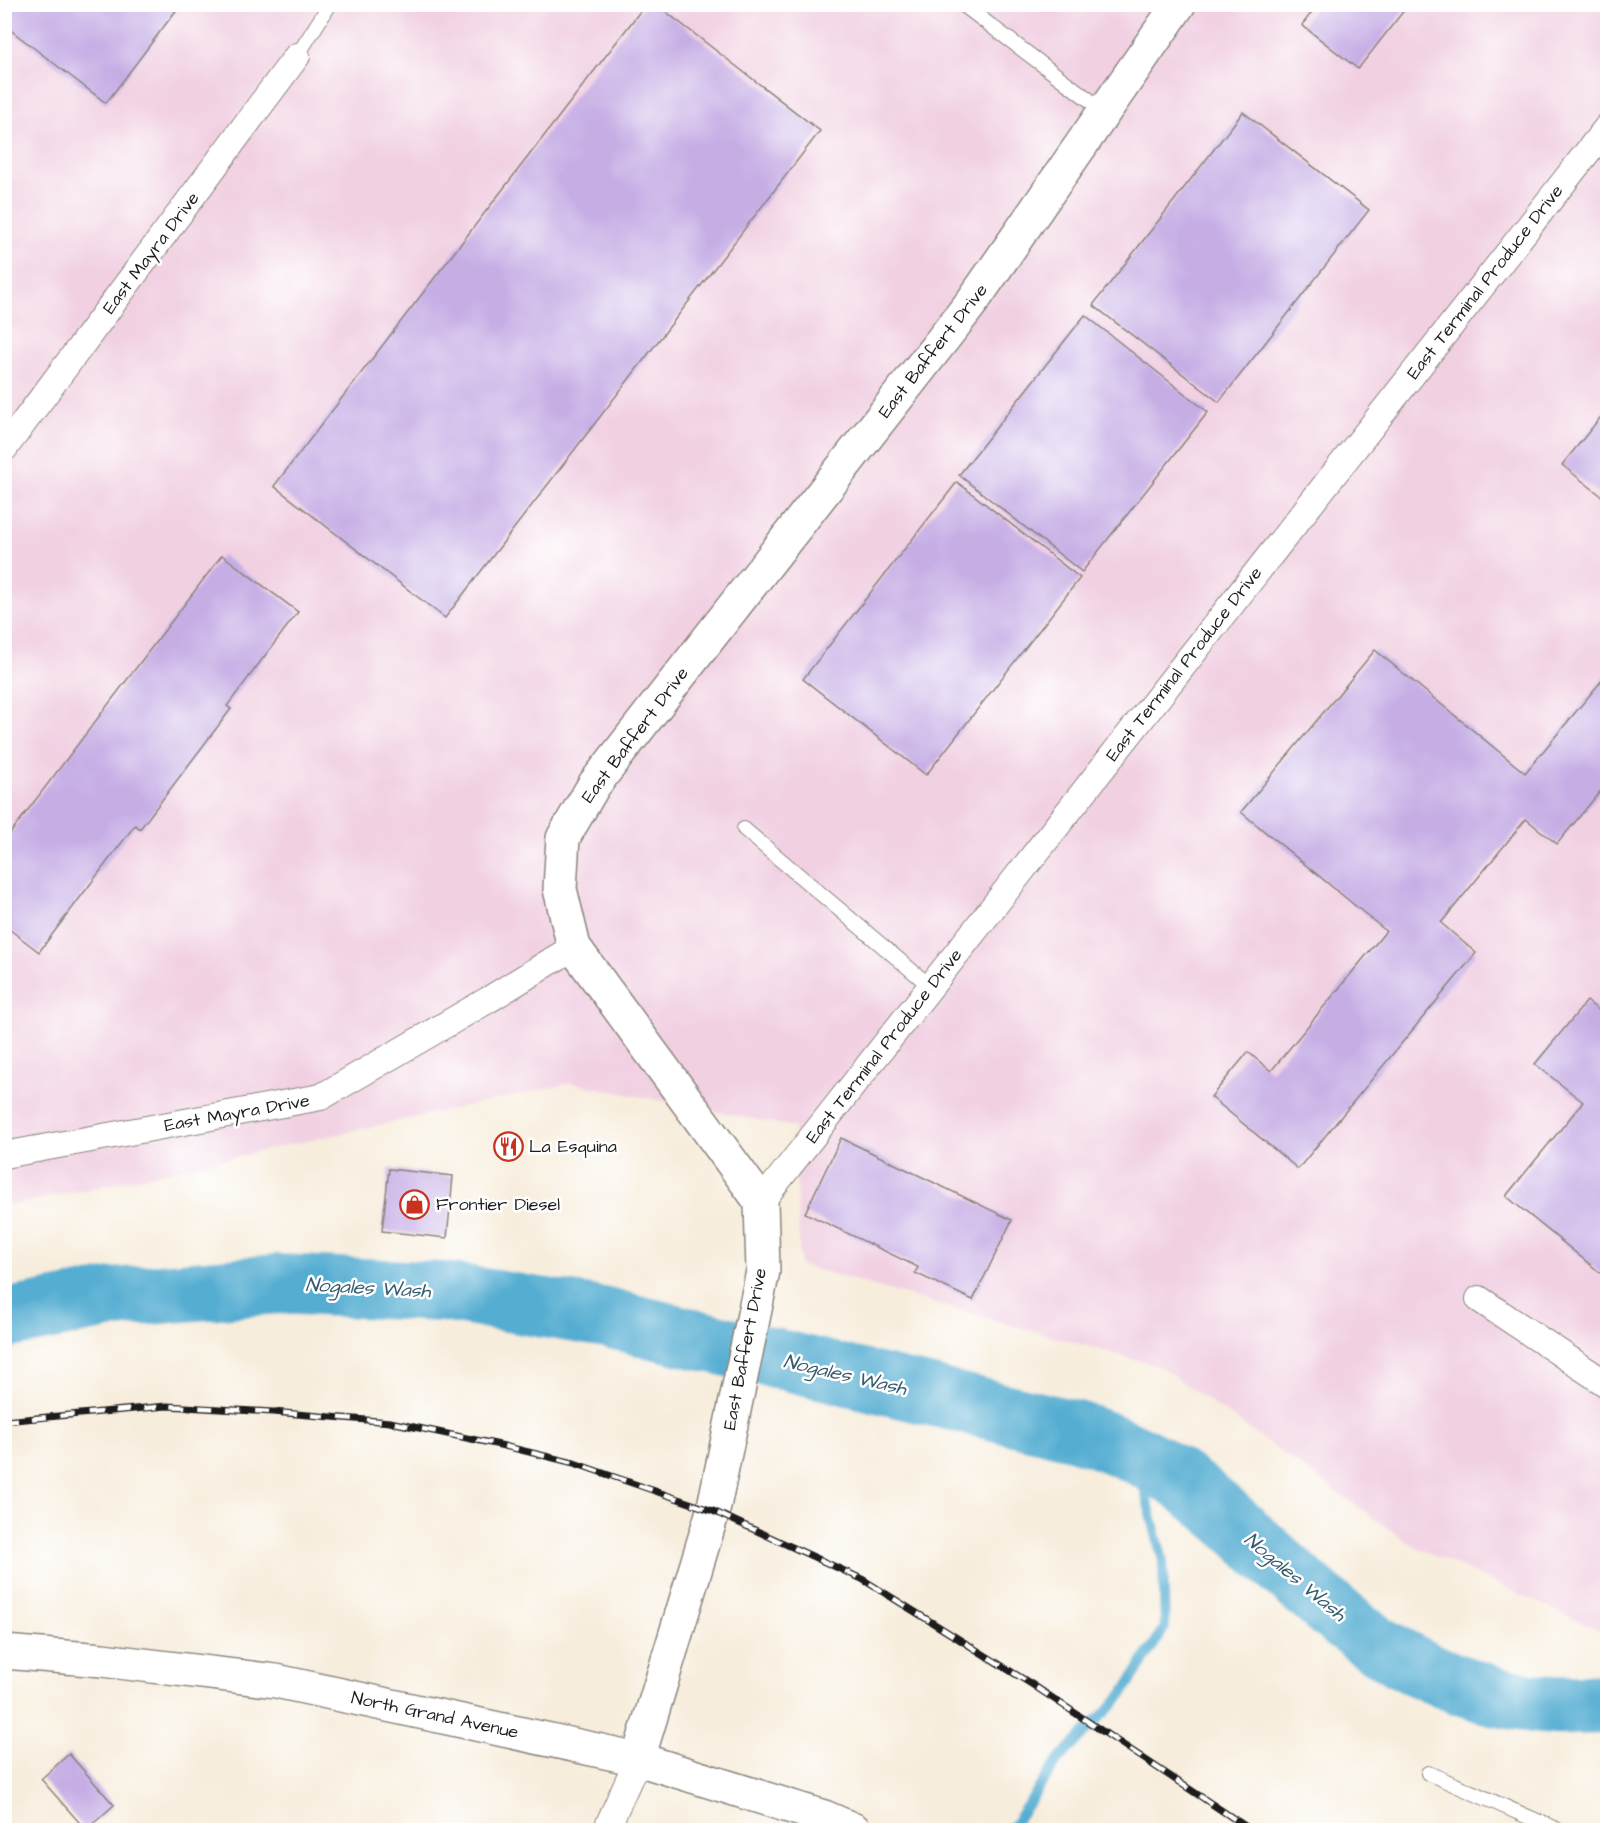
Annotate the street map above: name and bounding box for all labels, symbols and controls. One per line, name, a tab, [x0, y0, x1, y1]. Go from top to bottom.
street label: East Terminal Produce Drive	[1401, 179, 1569, 385]
street label: East Mayra Drive	[97, 187, 206, 320]
street label: East Baffert Drive	[873, 278, 994, 423]
street label: East Terminal Produce Drive	[1100, 561, 1268, 767]
street label: East Baffert Drive	[576, 662, 695, 808]
street label: East Terminal Produce Drive	[800, 943, 968, 1149]
street label: East Mayra Drive	[162, 1088, 312, 1139]
restaurant icon: La Esquina	[492, 1130, 524, 1162]
place label: La Esquina	[529, 1134, 617, 1159]
shop icon: Frontier Diesel	[399, 1188, 431, 1220]
place label: Frontier Diesel	[436, 1192, 560, 1217]
street label: East Baffert Drive	[717, 1266, 773, 1432]
water label: Nogales Wash	[305, 1271, 432, 1306]
water label: Nogales Wash	[781, 1347, 910, 1404]
water label: Nogales Wash	[1237, 1526, 1353, 1629]
street label: North Grand Avenue	[349, 1685, 521, 1745]

